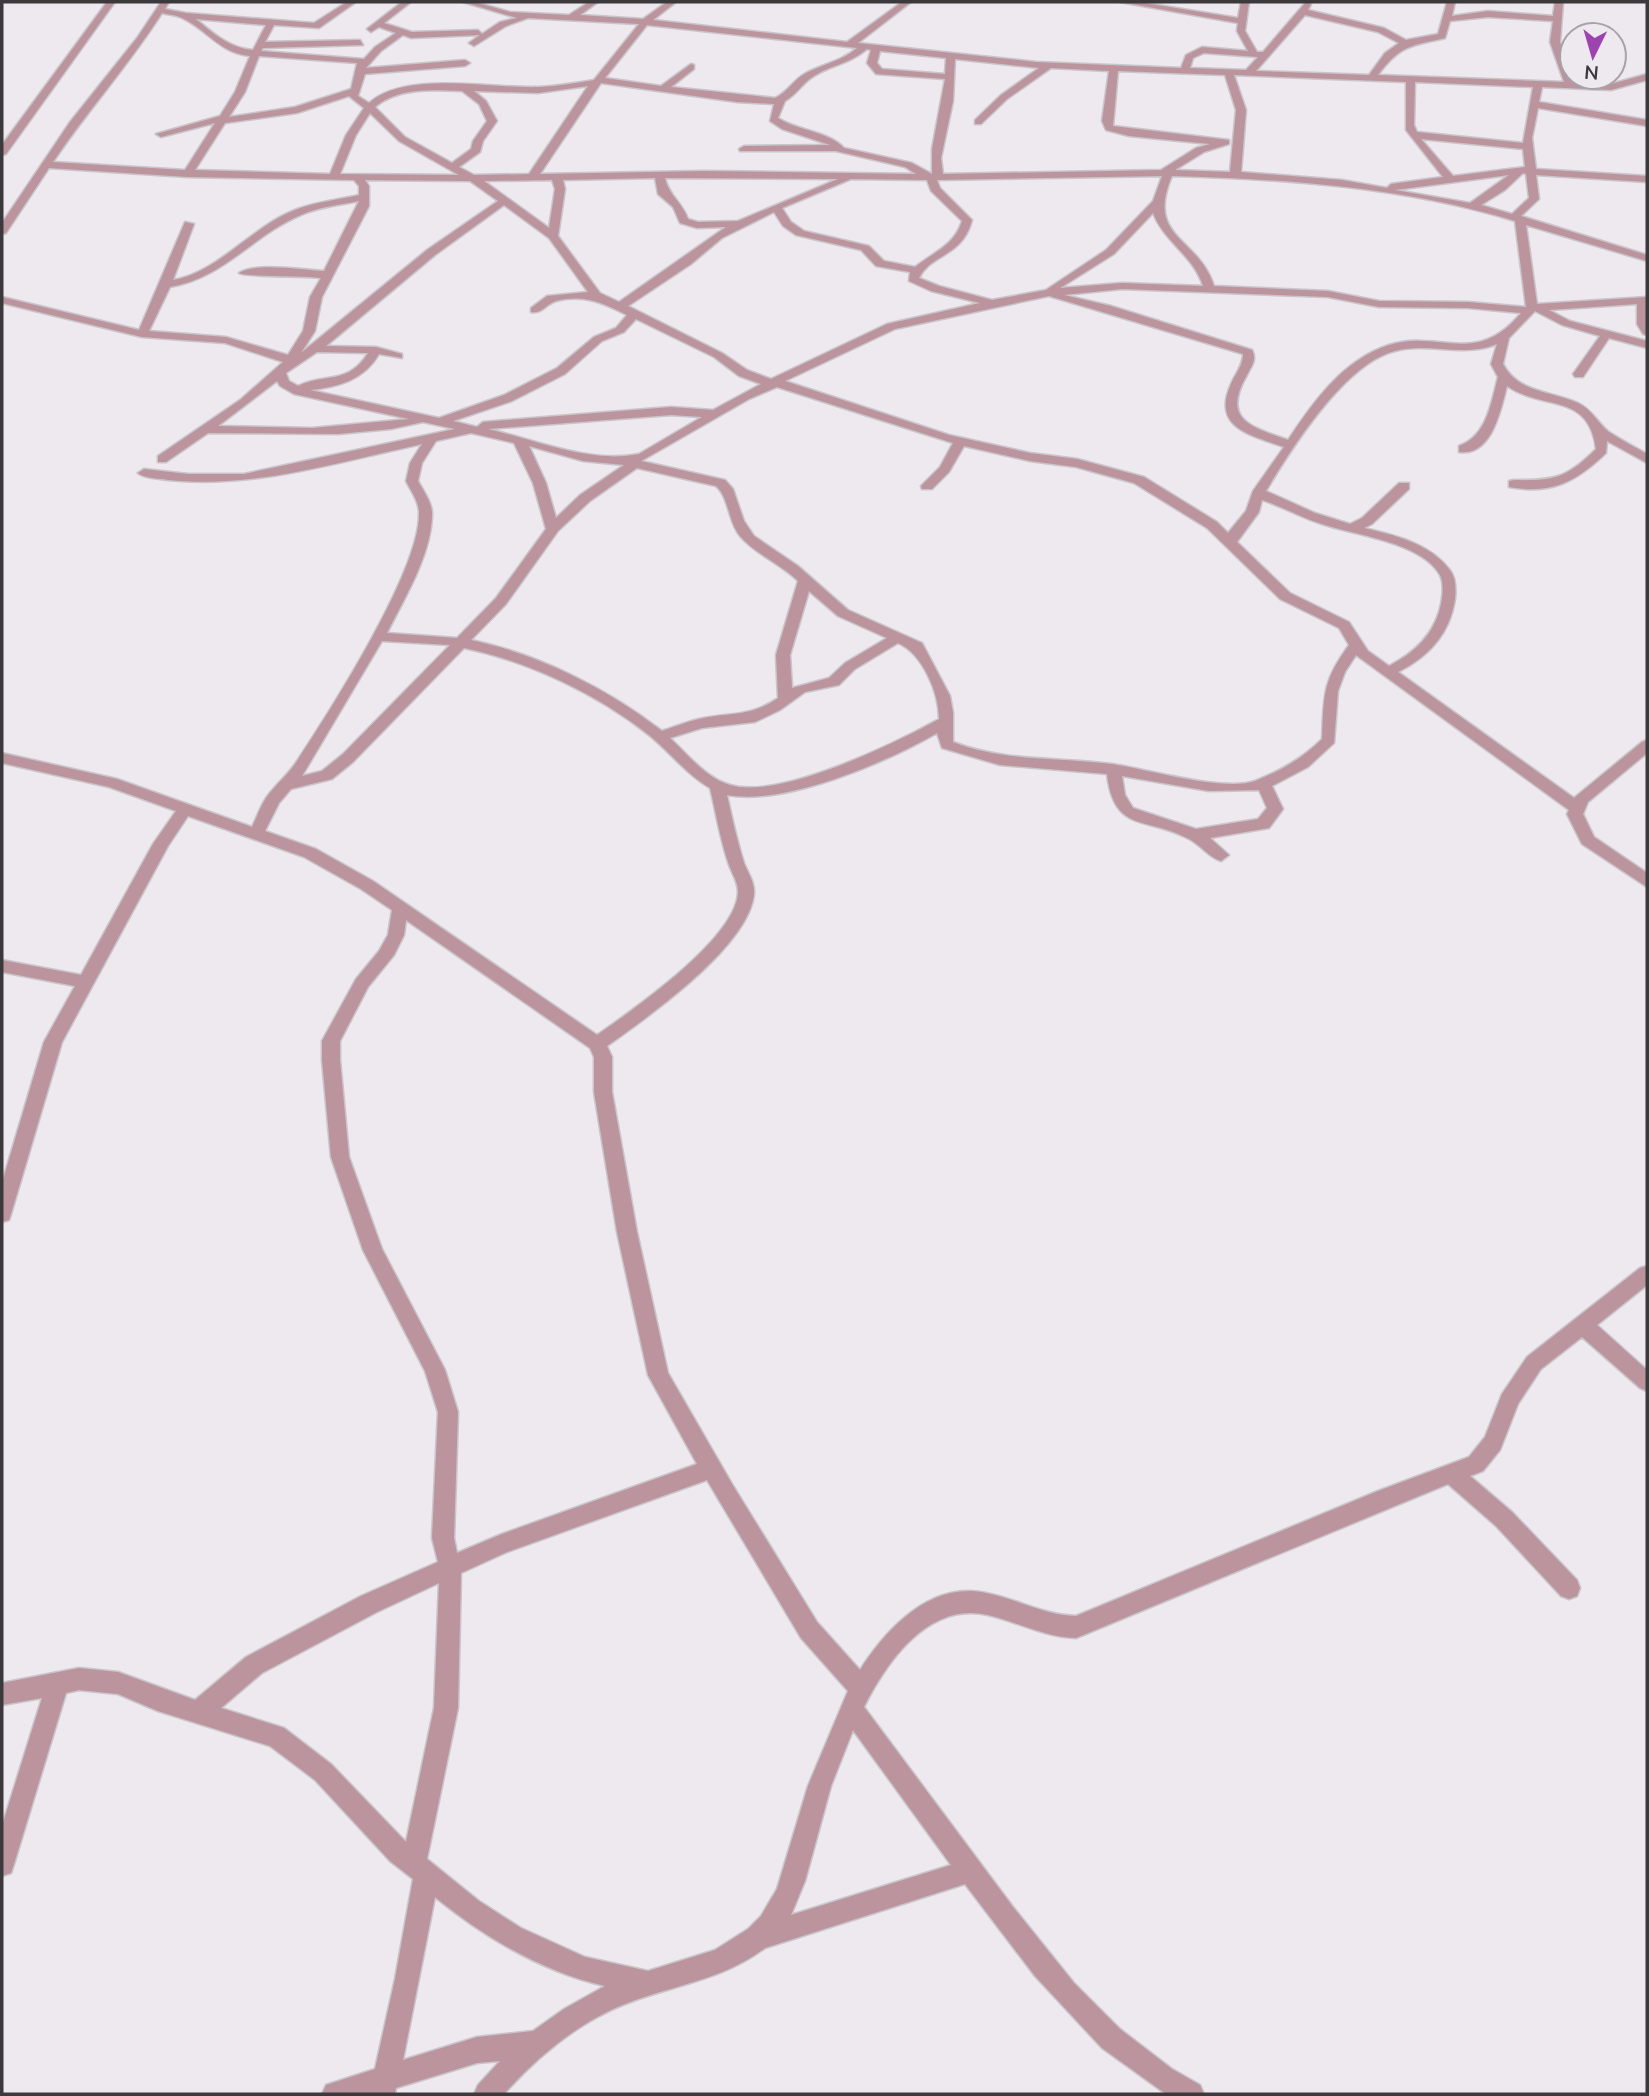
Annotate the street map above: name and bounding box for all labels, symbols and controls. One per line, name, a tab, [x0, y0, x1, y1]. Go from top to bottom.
north arrow	[1558, 21, 1628, 91]
text: N	[1583, 60, 1600, 86]

